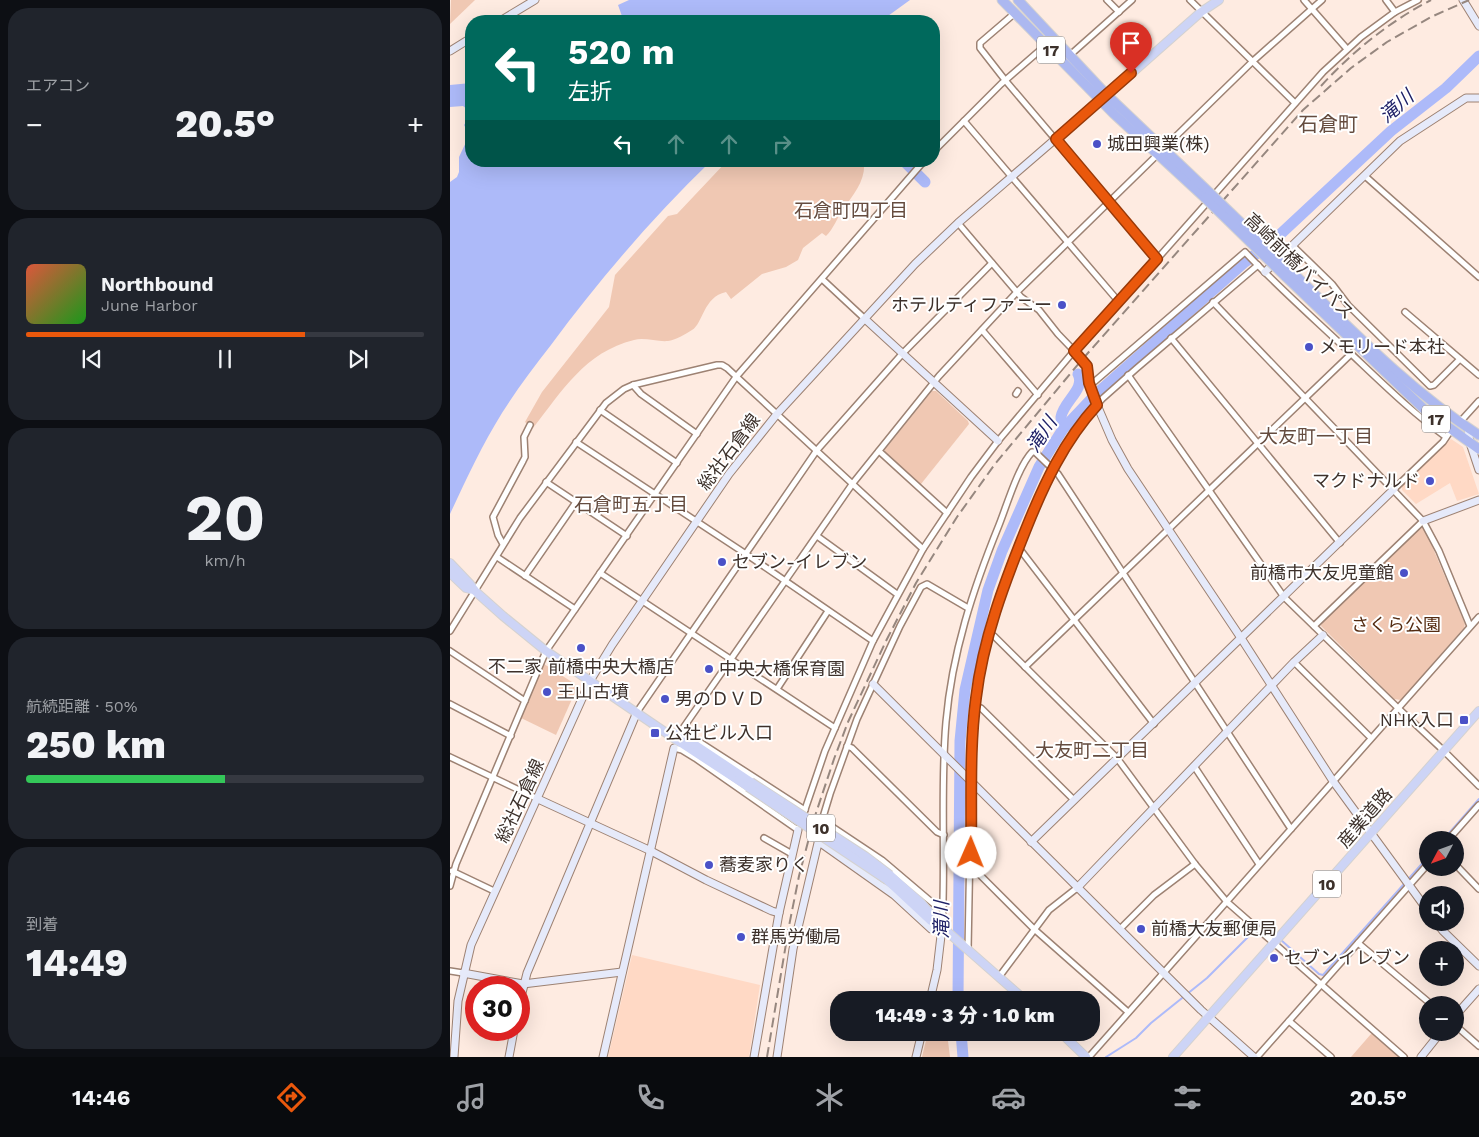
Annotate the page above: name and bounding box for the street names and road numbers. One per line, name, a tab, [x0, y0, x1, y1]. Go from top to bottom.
road number: 17	[1037, 36, 1065, 64]
street label: 高崎前橋バイパス	[1240, 208, 1358, 323]
road number: 17	[1422, 406, 1450, 432]
street label: 総社石倉線	[693, 409, 764, 494]
street label: 総社石倉線	[491, 756, 548, 846]
street label: 産業道路	[1333, 784, 1396, 852]
road number: 10	[807, 814, 835, 841]
road number: 10	[1313, 871, 1341, 898]

